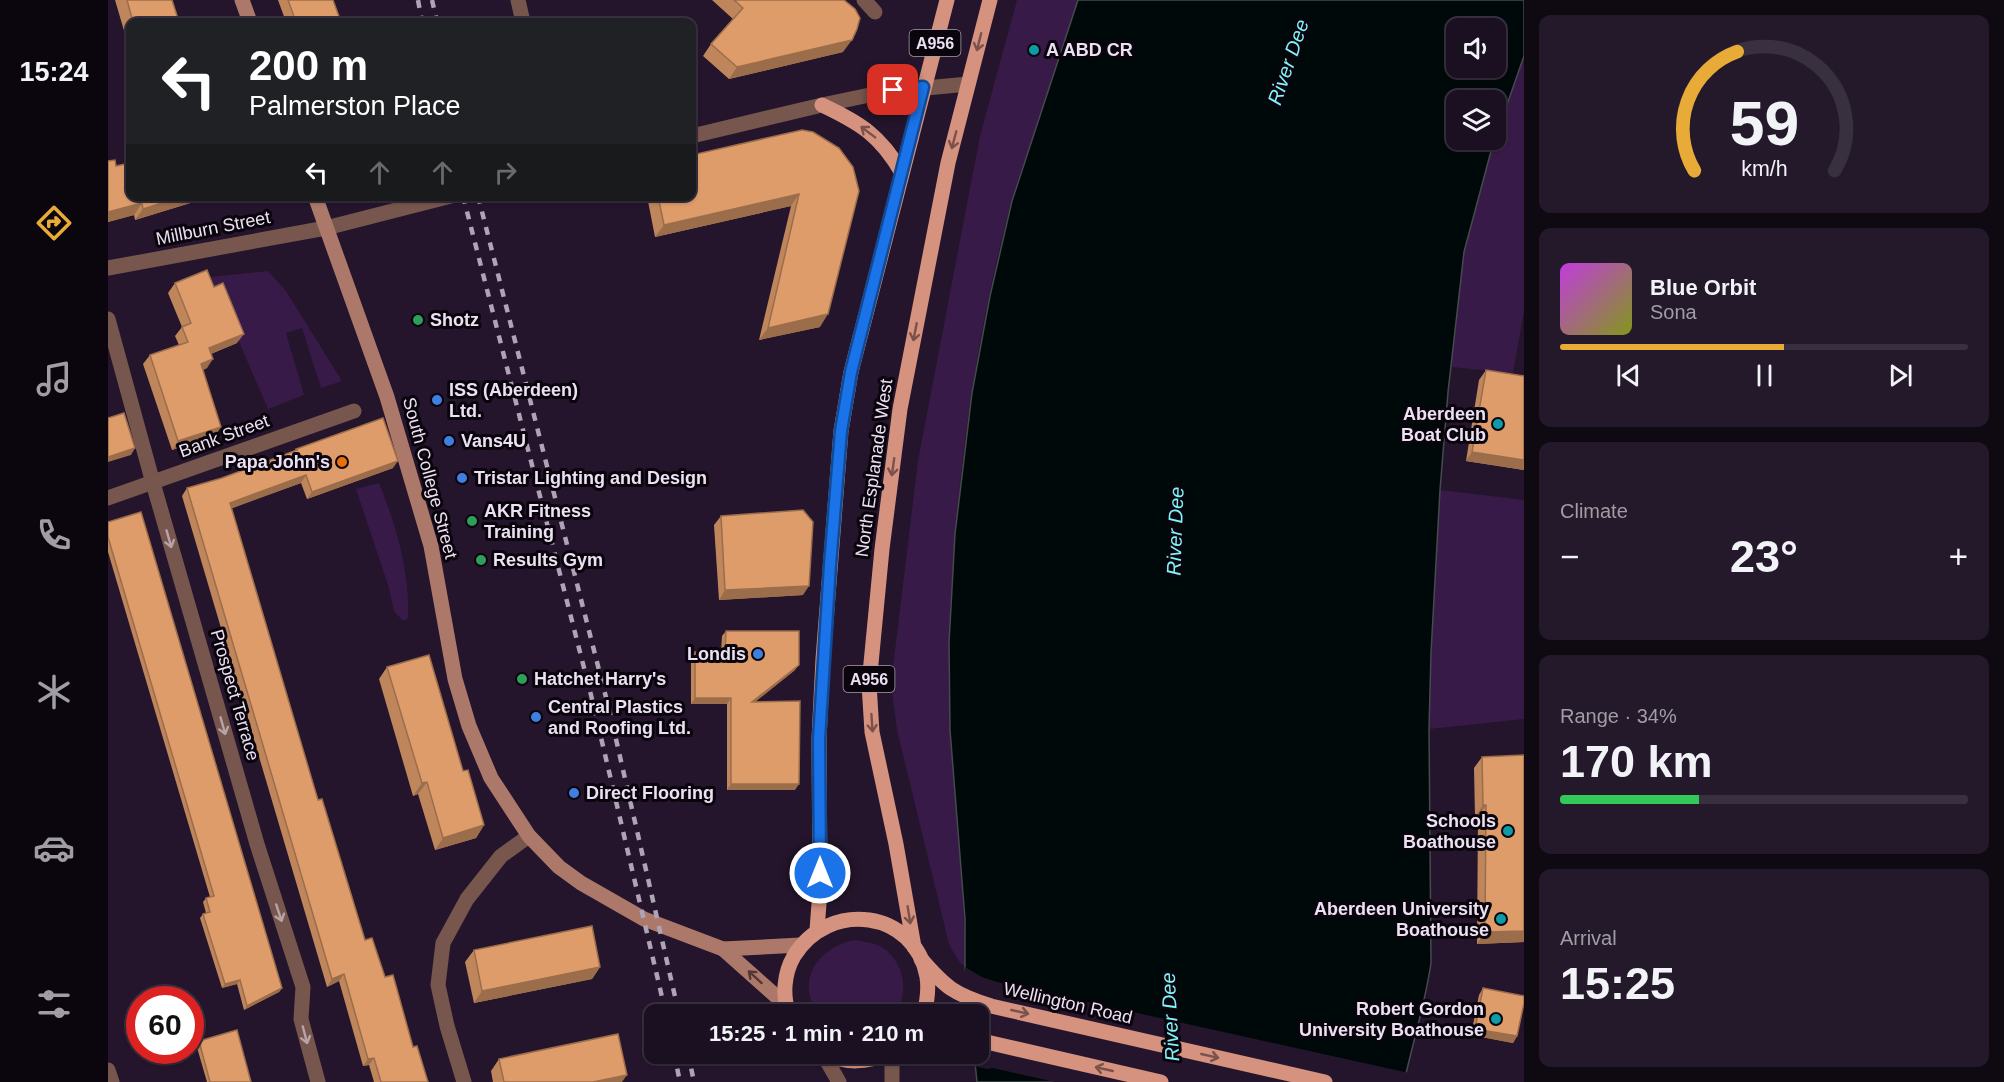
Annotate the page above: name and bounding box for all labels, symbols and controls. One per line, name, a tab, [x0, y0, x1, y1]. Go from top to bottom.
water label: River Dee	[1263, 16, 1313, 108]
map controls	[1446, 18, 1506, 150]
button: sound	[1446, 18, 1506, 78]
road number: A956	[910, 30, 960, 56]
one-way arrow	[972, 32, 984, 51]
place label: A ABD CR	[1046, 40, 1133, 60]
icon: left	[150, 42, 228, 120]
text: 200 m	[249, 42, 368, 89]
marker: A ABD CR	[1027, 43, 1041, 57]
text: 15:24	[19, 57, 89, 87]
pin	[867, 64, 918, 115]
icon: arrive	[876, 73, 909, 106]
text: 59	[1729, 89, 1799, 158]
button: layers	[1446, 90, 1506, 150]
text: Palmerston Place	[249, 91, 461, 121]
one-way arrow	[861, 126, 877, 138]
one-way arrow	[948, 131, 959, 150]
icon: left	[300, 156, 333, 189]
icon: ahead	[363, 156, 396, 189]
icon: ahead	[426, 156, 459, 189]
icon: right	[489, 156, 522, 189]
text: km/h	[1741, 158, 1787, 182]
icon: directions	[33, 202, 75, 244]
street label: Millburn Street	[154, 207, 272, 249]
text: Blue Orbit	[1650, 275, 1756, 300]
text: Sona	[1650, 301, 1697, 323]
place label: Shotz	[430, 310, 479, 330]
marker: Shotz	[411, 313, 425, 327]
one-way arrow	[909, 321, 920, 341]
icon: music	[33, 358, 75, 400]
icon: previous	[1612, 359, 1645, 392]
icon: pause	[1748, 359, 1781, 392]
icon: next	[1884, 359, 1917, 392]
street label: North Esplanade West	[852, 378, 896, 558]
place label: ISS (Aberdeen) Ltd.	[449, 380, 578, 421]
marker: ISS (Aberdeen) Ltd.	[430, 393, 444, 407]
street label: South College Street	[399, 395, 461, 561]
place label: Aberdeen Boat Club	[1401, 404, 1486, 445]
street label: Bank Street	[176, 411, 272, 461]
marker: Aberdeen Boat Club	[1491, 417, 1505, 431]
place label: Vans4U	[461, 431, 526, 451]
marker: Vans4U	[442, 434, 456, 448]
place label: Papa John's	[225, 452, 330, 472]
marker: Papa John's	[335, 455, 349, 469]
one-way arrow	[887, 456, 898, 476]
place label: Tristar Lighting and Design	[474, 468, 707, 488]
marker: Tristar Lighting and Design	[455, 471, 469, 485]
water label: River Dee	[1162, 486, 1188, 576]
text: Climate	[1560, 500, 1628, 522]
place label: AKR Fitness Training	[484, 501, 591, 542]
icon: phone	[33, 514, 75, 556]
marker: AKR Fitness Training	[465, 514, 479, 528]
one-way arrow	[164, 529, 175, 548]
text: 23°	[1730, 531, 1798, 582]
text: −	[1560, 538, 1579, 575]
text: +	[1949, 538, 1968, 575]
place label: Results Gym	[493, 550, 603, 570]
marker: Results Gym	[474, 553, 488, 567]
street label: Prospect Terrace	[207, 627, 263, 763]
place label: Londis	[687, 644, 746, 664]
marker: Londis	[751, 647, 765, 661]
road number: A956	[844, 666, 894, 692]
place label: Hatchet Harry's	[534, 669, 666, 689]
icon: climate	[33, 671, 75, 713]
marker: Hatchet Harry's	[515, 672, 529, 686]
place label: Central Plastics and Roofing Ltd.	[548, 697, 691, 738]
text: Range · 34%	[1560, 705, 1677, 727]
marker: Central Plastics and Roofing Ltd.	[529, 710, 543, 724]
one-way arrow	[866, 713, 877, 733]
one-way arrow	[218, 716, 229, 735]
text: 170 km	[1560, 736, 1713, 787]
place label: Direct Flooring	[586, 783, 714, 803]
marker: Direct Flooring	[567, 786, 581, 800]
place label: Schools Boathouse	[1403, 811, 1496, 852]
marker: Schools Boathouse	[1501, 824, 1515, 838]
icon: car	[33, 827, 75, 869]
position arrow	[788, 841, 852, 905]
place label: Aberdeen University Boathouse	[1314, 899, 1489, 940]
one-way arrow	[274, 903, 285, 922]
one-way arrow	[904, 904, 915, 924]
marker: Aberdeen University Boathouse	[1494, 912, 1508, 926]
text: Arrival	[1560, 927, 1617, 949]
text: 15:25	[1560, 958, 1675, 1009]
one-way arrow	[747, 970, 762, 984]
water label: River Dee	[1157, 972, 1183, 1062]
street label: Wellington Road	[1002, 978, 1134, 1028]
icon: filters	[33, 983, 75, 1025]
speed limit sign: 60	[126, 986, 204, 1064]
place label: Robert Gordon University Boathouse	[1299, 999, 1484, 1040]
one-way arrow	[1011, 1007, 1030, 1019]
marker: Robert Gordon University Boathouse	[1489, 1012, 1503, 1026]
text: 15:25 · 1 min · 210 m	[709, 1021, 924, 1046]
one-way arrow	[300, 1025, 312, 1044]
one-way arrow	[1201, 1050, 1220, 1062]
one-way arrow	[1095, 1062, 1114, 1074]

